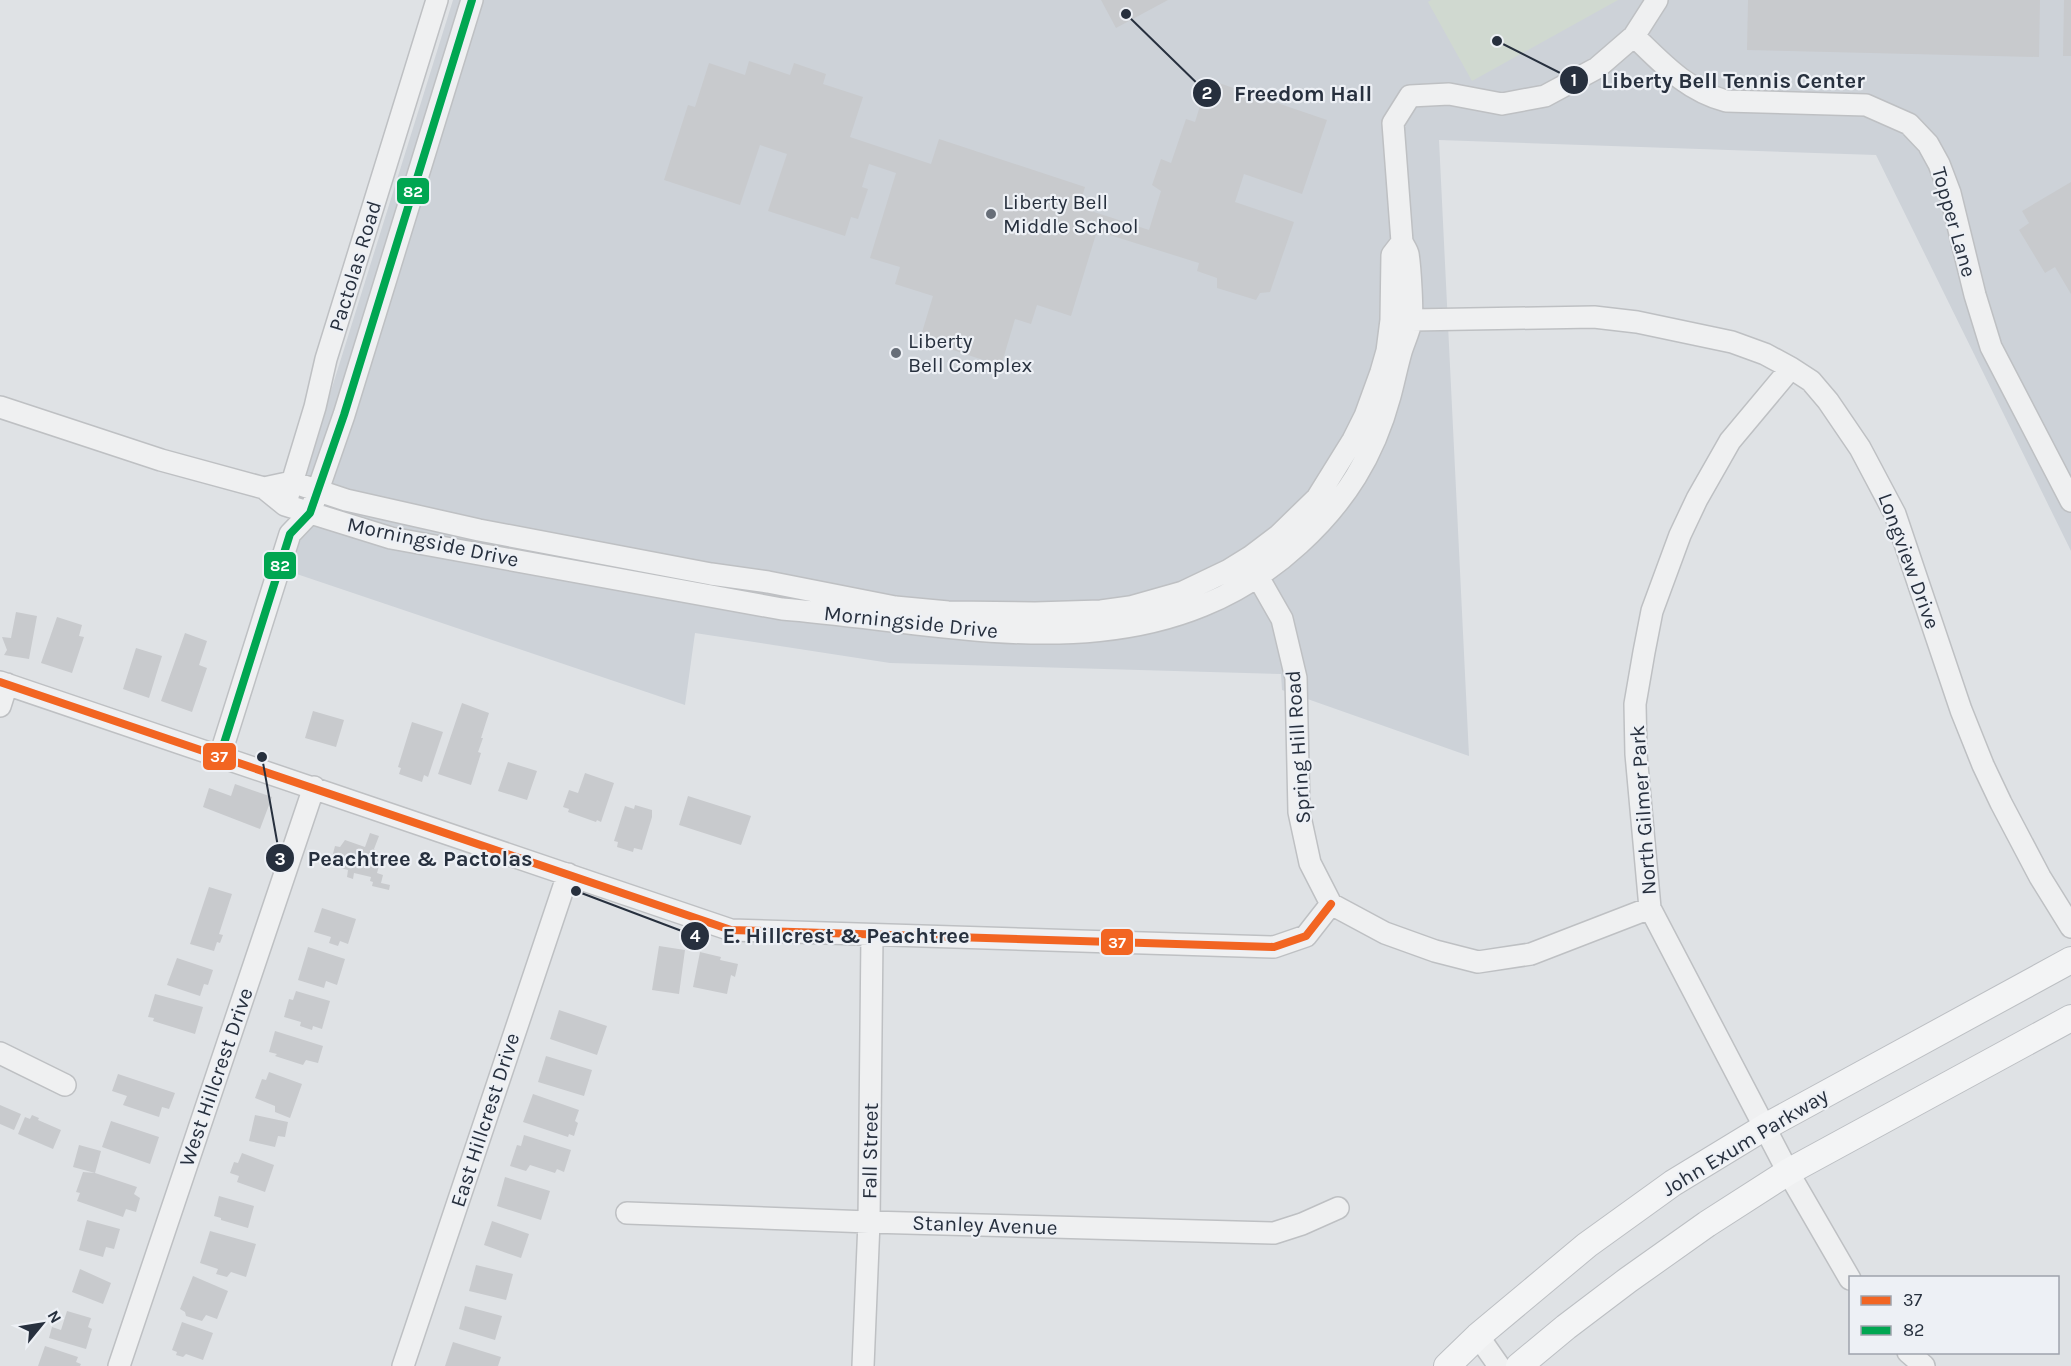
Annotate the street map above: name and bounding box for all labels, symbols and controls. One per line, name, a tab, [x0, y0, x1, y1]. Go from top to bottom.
callout: Liberty Bell Tennis Center	[1559, 60, 1877, 100]
text: Liberty Bell Tennis Center	[1601, 68, 1865, 94]
text: 1	[1571, 69, 1577, 91]
callout: Freedom Hall	[1192, 73, 1385, 113]
text: Freedom Hall	[1234, 81, 1372, 107]
text: 2	[1202, 82, 1212, 104]
street label: Topper Lane	[1927, 164, 1981, 280]
line badge: 82	[396, 177, 430, 205]
text: 82	[403, 182, 423, 201]
place label: Liberty Bell Middle School	[1003, 190, 1139, 238]
street label: Pactolas Road	[324, 198, 386, 334]
marker: Liberty Bell Middle School	[984, 207, 998, 221]
place label: Liberty Bell Complex	[908, 329, 1033, 377]
marker: Liberty Bell Complex	[889, 346, 903, 360]
street label: Longview Drive	[1873, 490, 1945, 632]
street label: Morningside Drive	[345, 512, 521, 572]
line badge: 82	[263, 551, 297, 580]
text: 82	[270, 556, 290, 575]
street label: Morningside Drive	[823, 601, 999, 643]
street label: Spring Hill Road	[1281, 669, 1315, 825]
street label: North Gilmer Park	[1625, 724, 1661, 896]
line badge: 37	[202, 742, 237, 771]
text: 37	[210, 747, 228, 766]
callout: Peachtree & Pactolas	[265, 838, 544, 878]
text: Peachtree & Pactolas	[307, 846, 533, 872]
text: 3	[274, 848, 286, 870]
callout: E. Hillcrest & Peachtree	[680, 916, 981, 956]
text: E. Hillcrest & Peachtree	[722, 923, 970, 949]
text: 4	[690, 925, 701, 947]
line badge: 37	[1100, 928, 1134, 956]
text: 37	[1108, 933, 1126, 952]
street label: West Hillcrest Drive	[174, 985, 258, 1169]
street label: East Hillcrest Drive	[446, 1030, 524, 1210]
street label: John Exum Parkway	[1658, 1083, 1833, 1201]
street label: Fall Street	[857, 1102, 883, 1199]
street label: Stanley Avenue	[912, 1210, 1058, 1240]
legend	[1849, 1276, 2059, 1354]
text: 37	[1903, 1289, 1923, 1311]
north arrow	[12, 1294, 72, 1354]
text: N	[43, 1307, 66, 1326]
text: 82	[1903, 1319, 1925, 1341]

